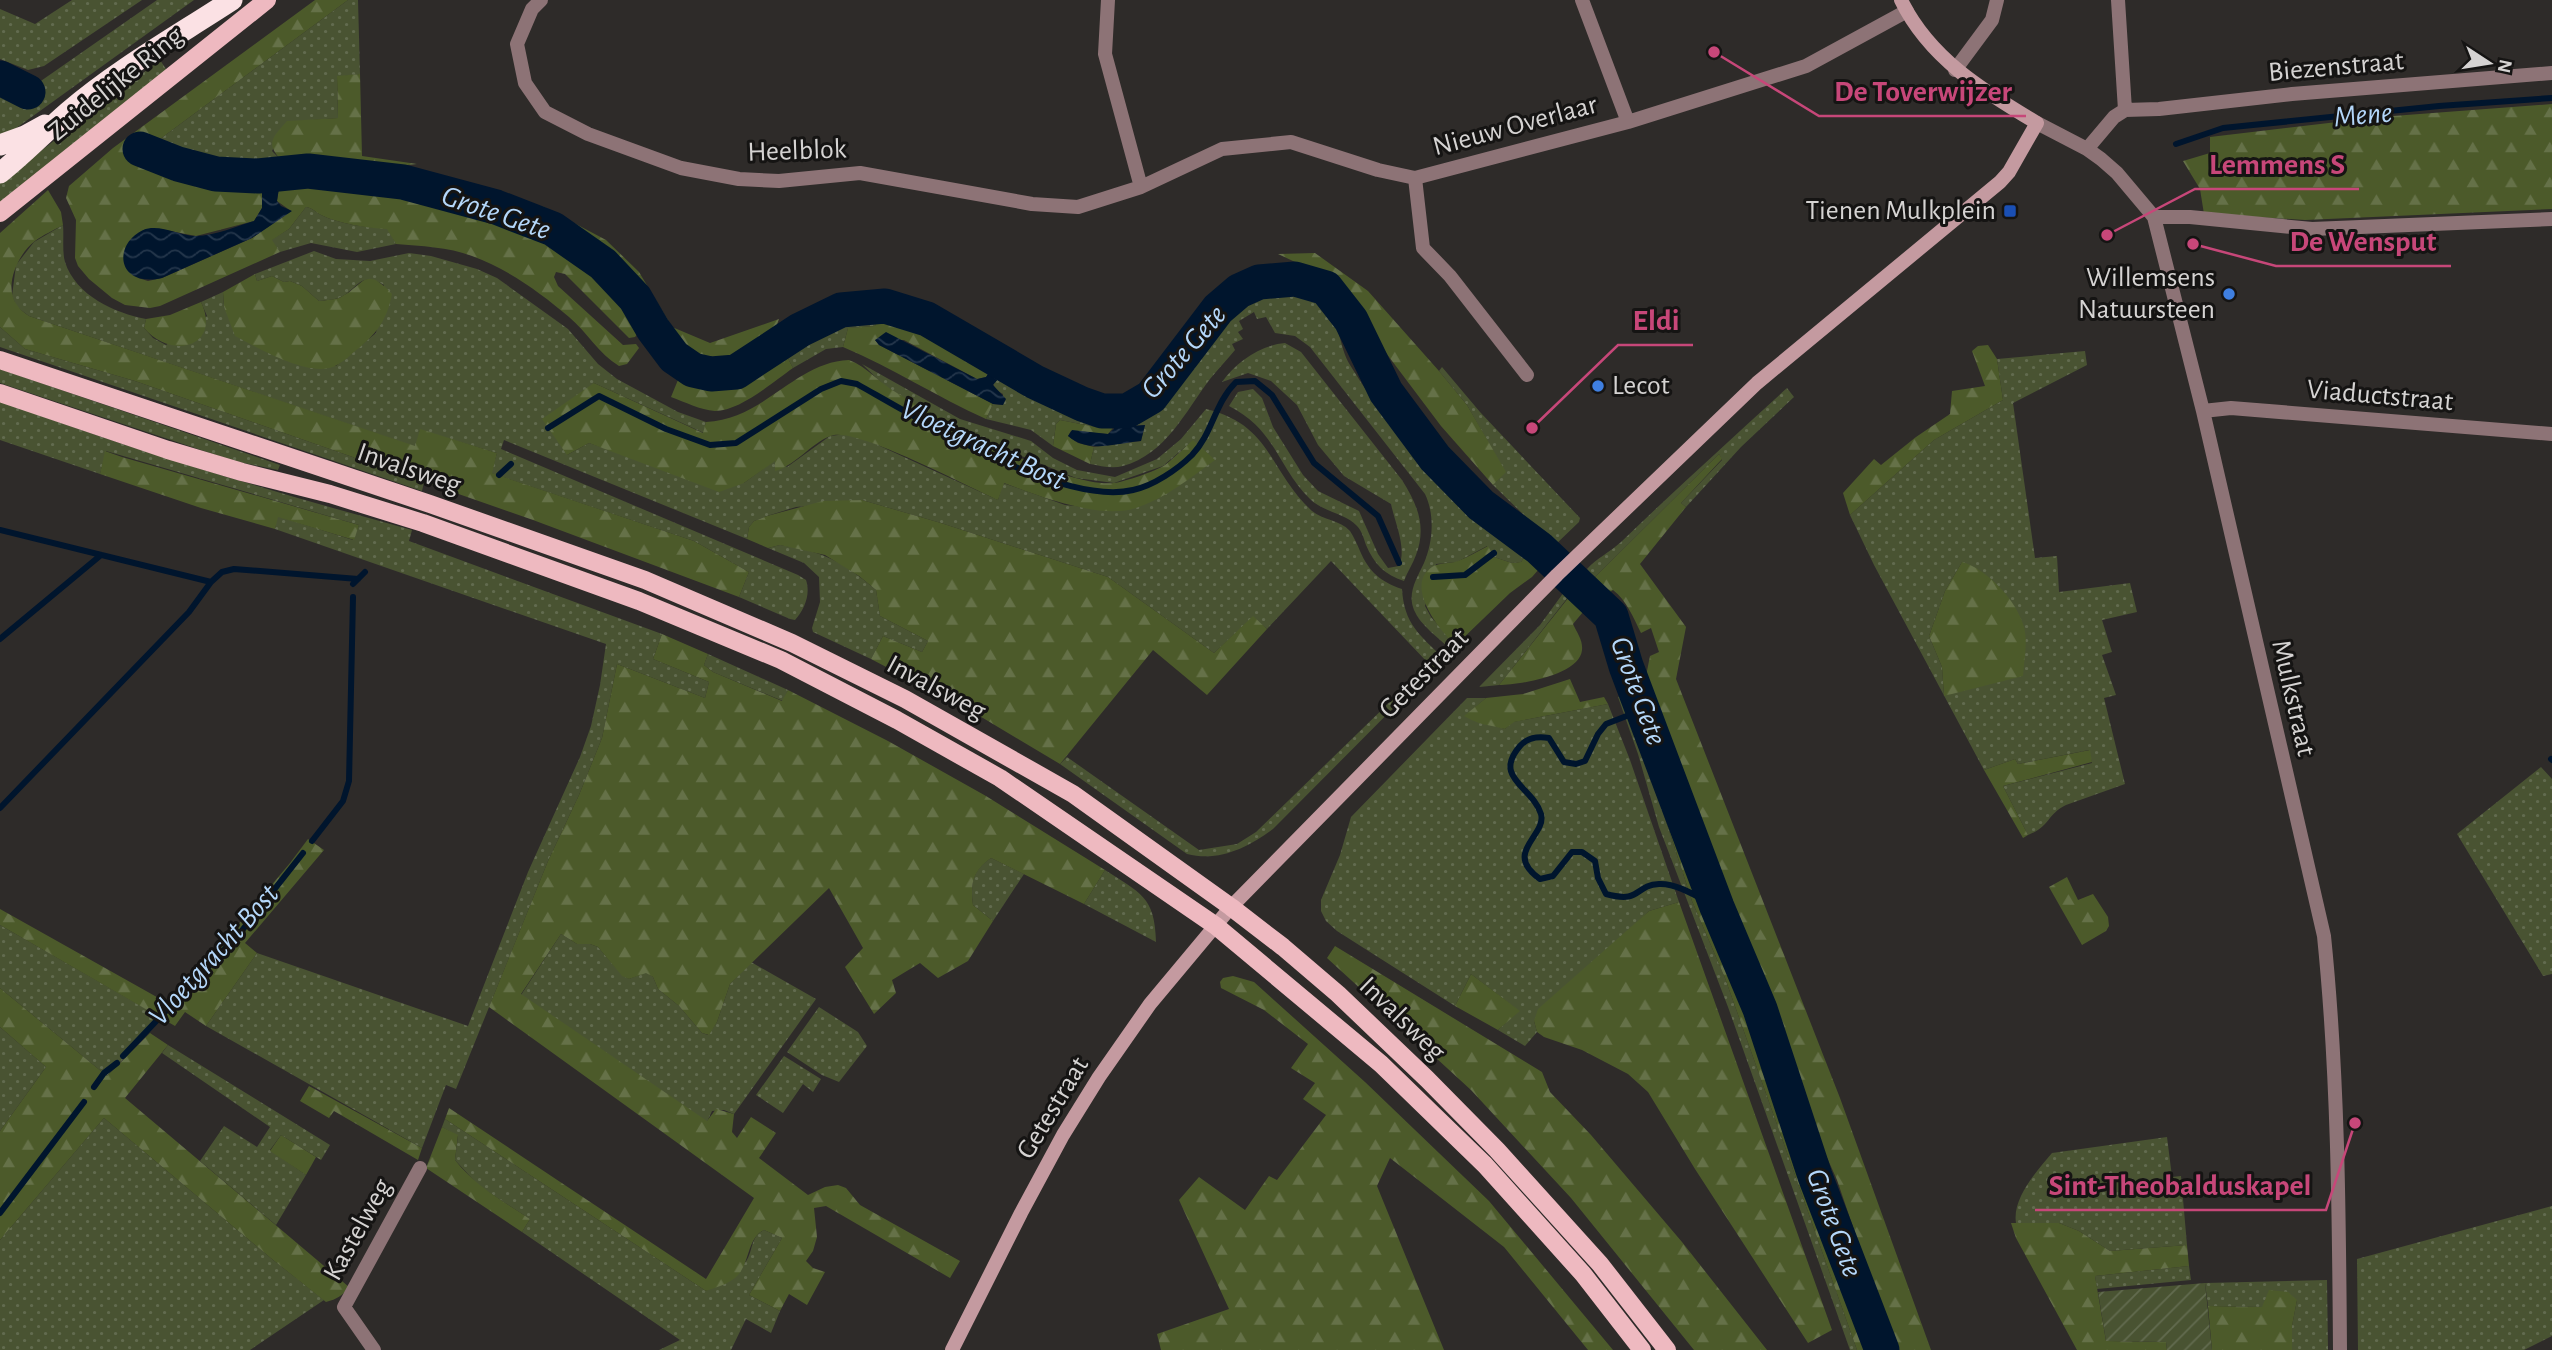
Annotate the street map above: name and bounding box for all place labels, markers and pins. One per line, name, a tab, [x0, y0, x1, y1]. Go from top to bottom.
callout: De Toverwijzer	[1819, 65, 2026, 116]
callout: Lemmens S	[2195, 138, 2359, 189]
place label: Tienen Mulkplein	[1805, 197, 1996, 225]
marker: Tienen Mulkplein	[2002, 203, 2018, 219]
callout: De Wensput	[2276, 215, 2451, 266]
place label: Willemsens Natuursteen	[2078, 264, 2215, 324]
marker: Willemsens Natuursteen	[2221, 286, 2237, 302]
callout: Eldi	[1618, 294, 1693, 345]
place label: Lecot	[1612, 372, 1670, 400]
marker: Lecot	[1590, 378, 1606, 394]
callout: Sint-Theobalduskapel	[2035, 1159, 2326, 1210]

